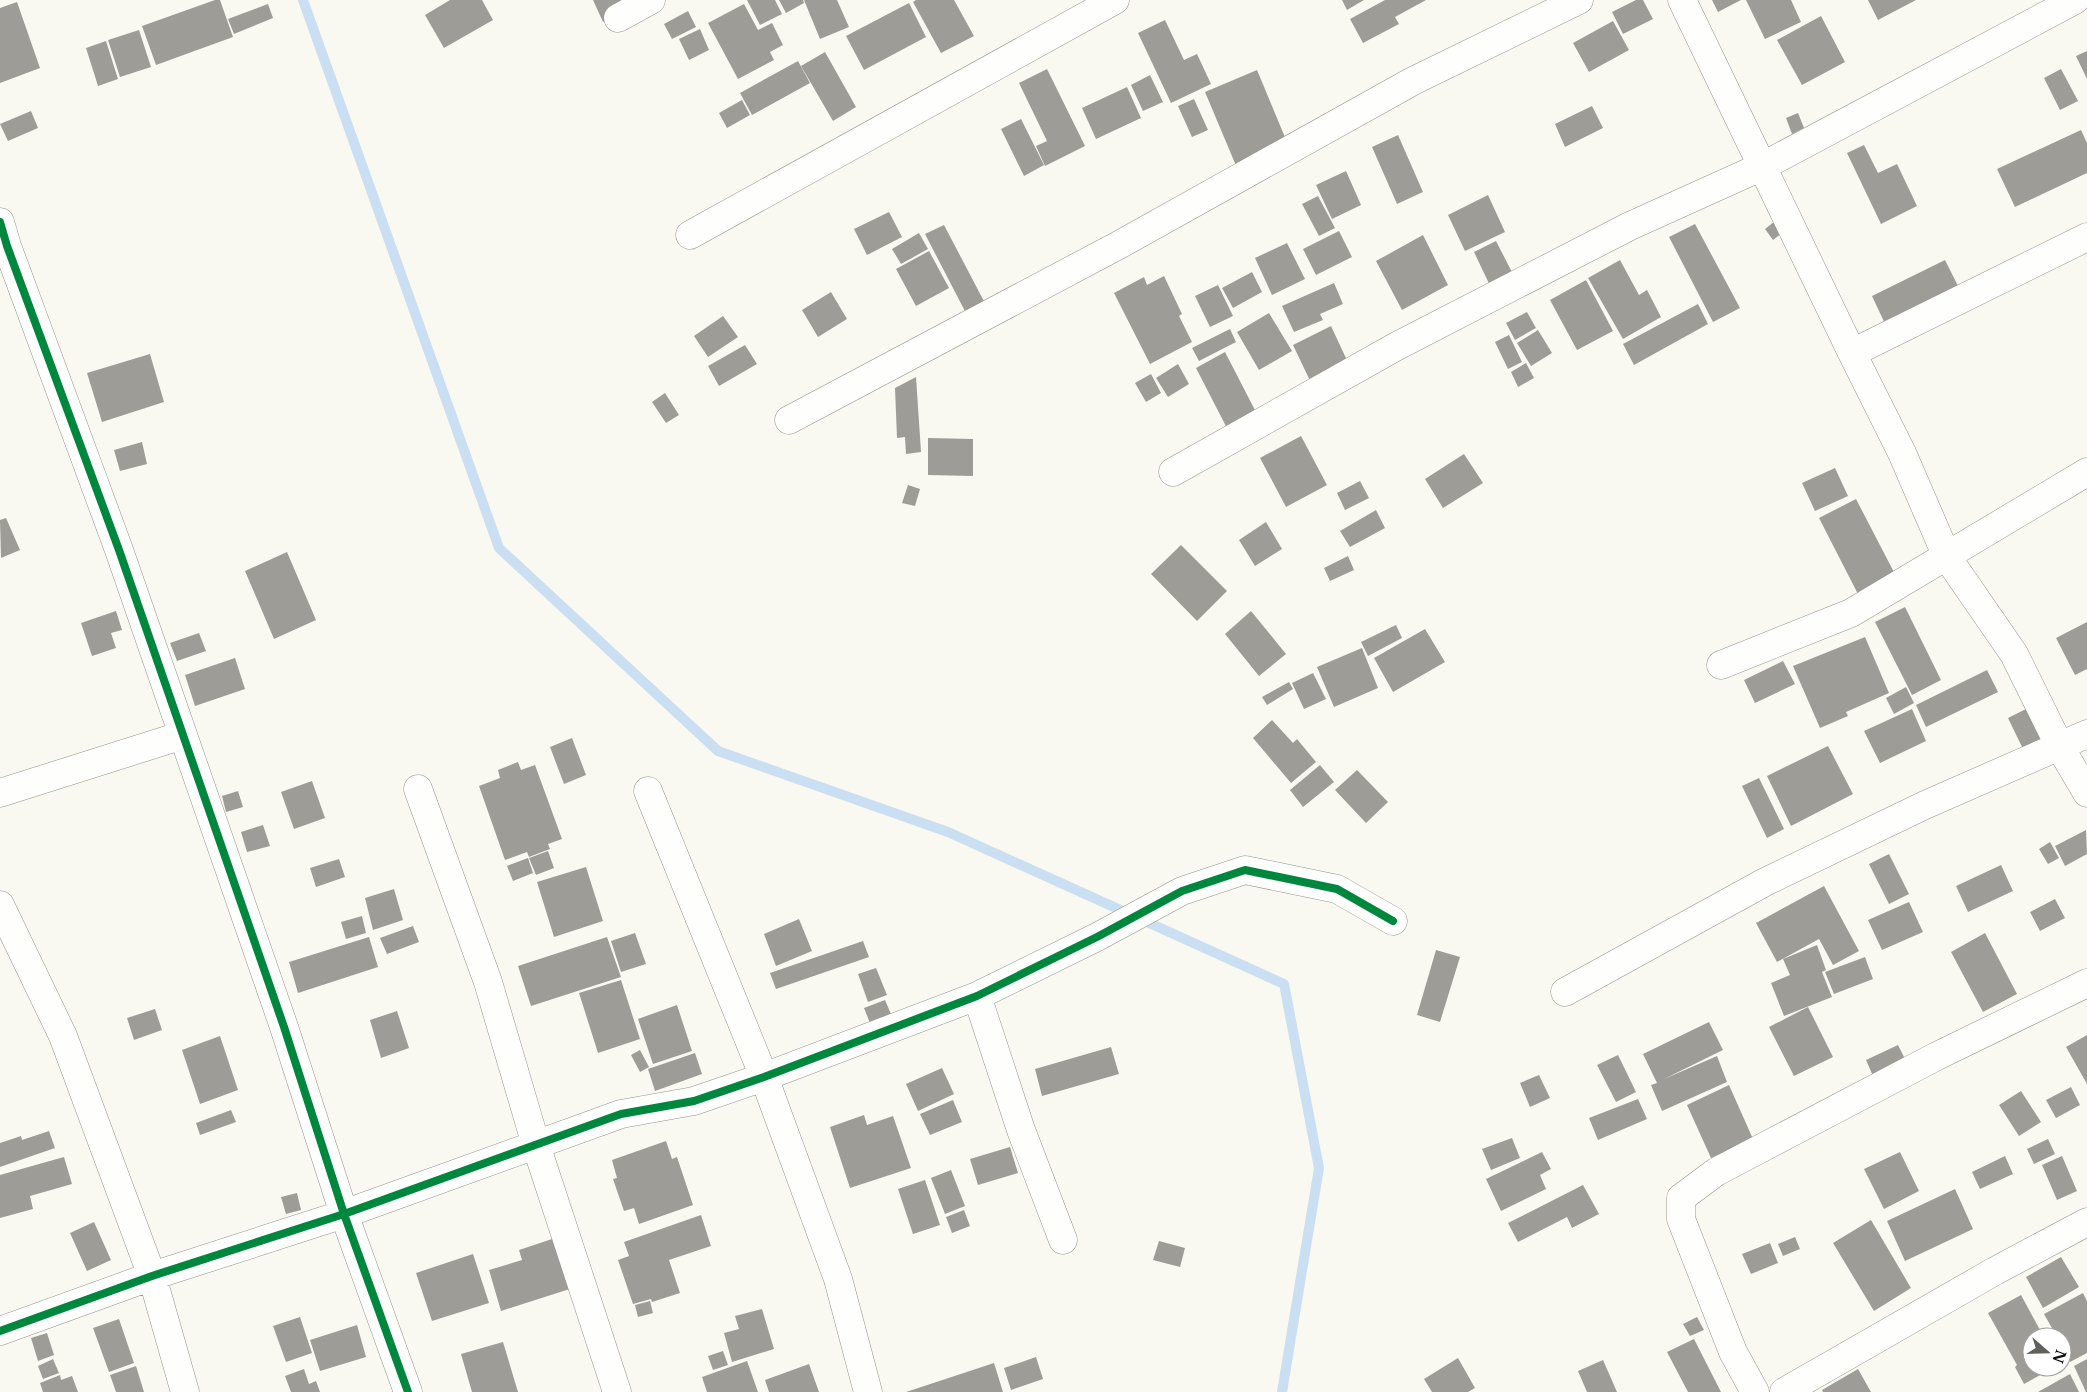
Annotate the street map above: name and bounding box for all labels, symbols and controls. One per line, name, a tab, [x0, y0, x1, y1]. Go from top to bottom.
north arrow	[2022, 1327, 2072, 1377]
text: N	[2049, 1347, 2070, 1366]

